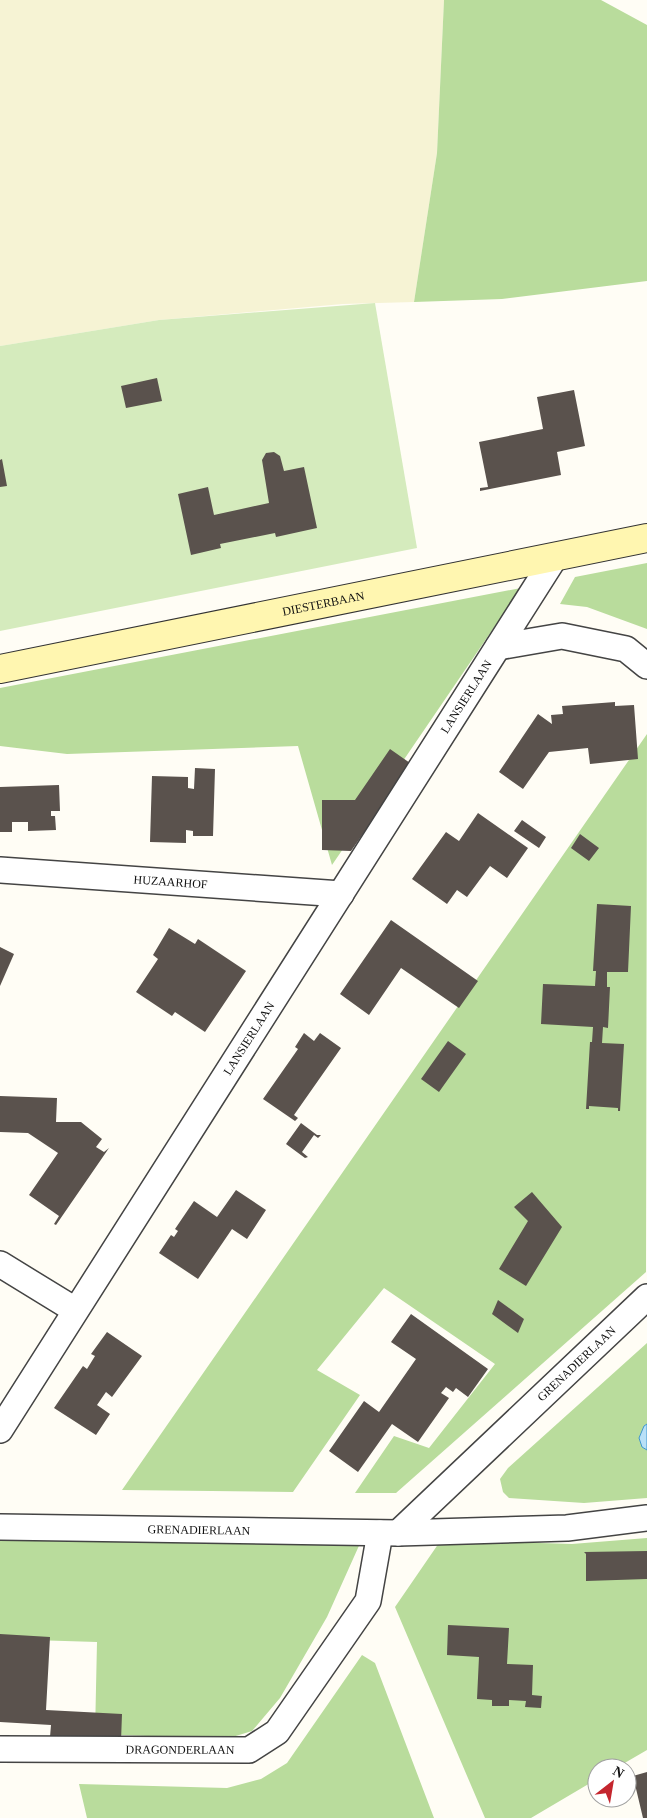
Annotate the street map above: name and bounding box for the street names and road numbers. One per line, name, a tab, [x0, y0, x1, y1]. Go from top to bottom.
street label: DIESTERBAAN	[281, 588, 366, 619]
street label: LANSIERLAAN	[438, 657, 495, 736]
street label: HUZAARHOF	[133, 872, 208, 892]
street label: LANSIERLAAN	[220, 999, 278, 1078]
street label: GRENADIERLAAN	[534, 1323, 619, 1404]
street label: GRENADIERLAAN	[147, 1522, 251, 1538]
street label: DRAGONDERLAAN	[126, 1743, 235, 1757]

